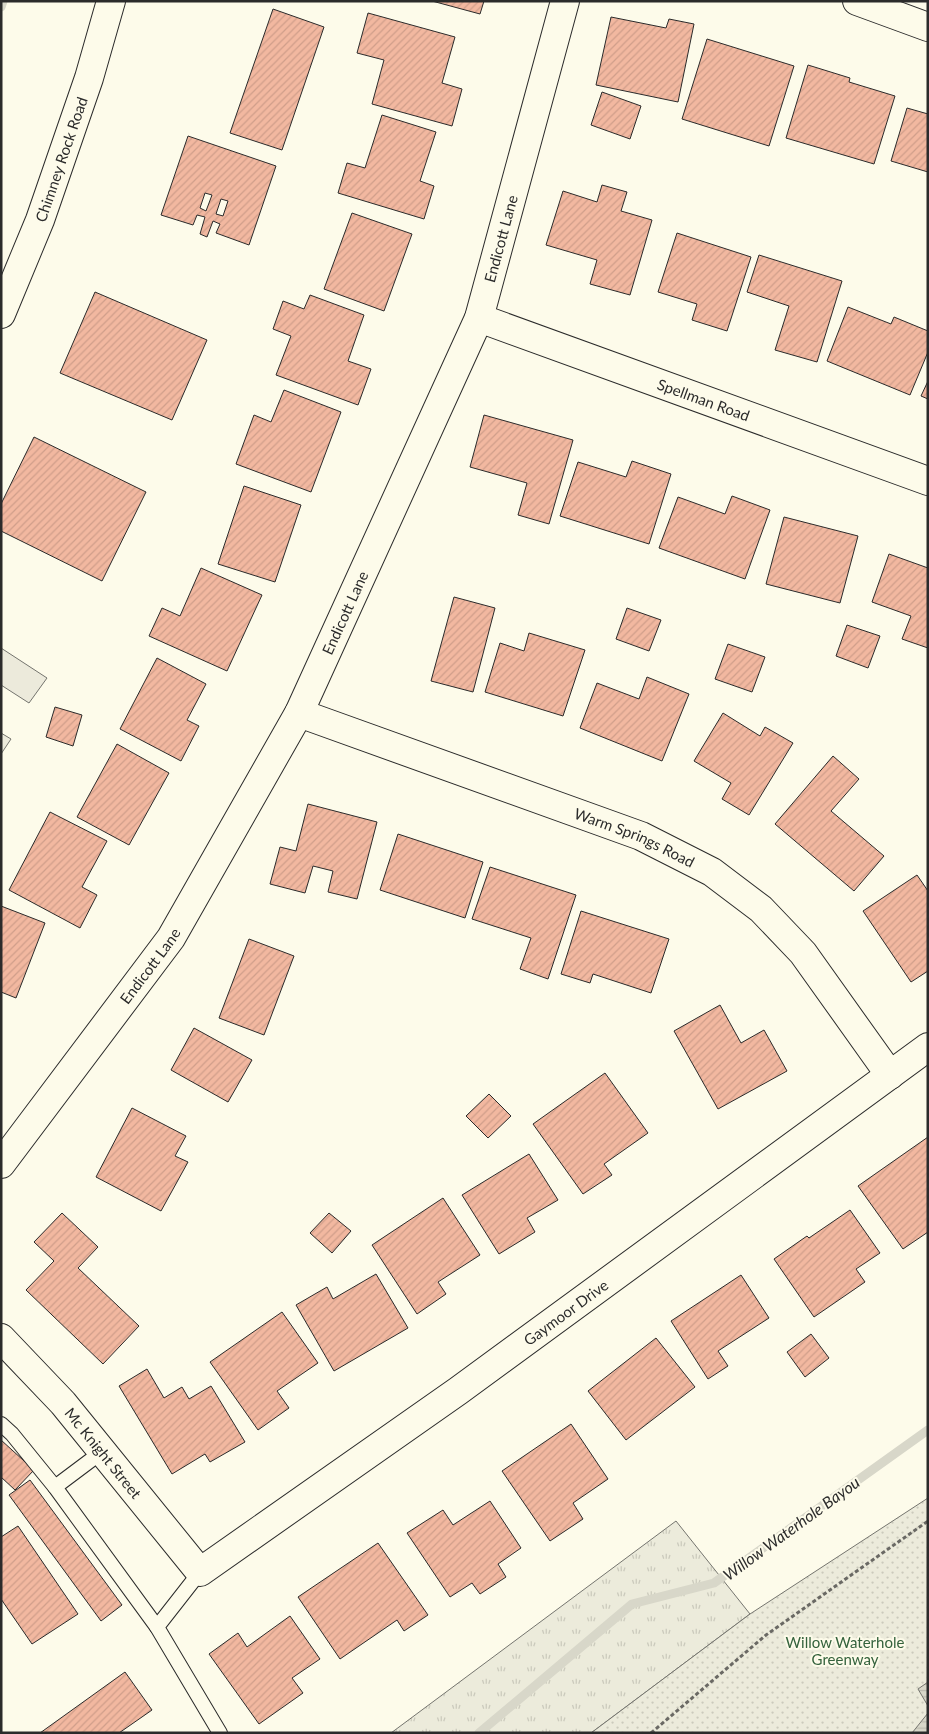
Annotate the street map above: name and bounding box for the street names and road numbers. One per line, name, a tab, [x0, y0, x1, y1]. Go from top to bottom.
street label: Chimney Rock Road	[31, 94, 91, 224]
street label: Endicott Lane	[480, 193, 521, 284]
street label: Spellman Road	[655, 375, 752, 425]
street label: Endicott Lane	[318, 568, 372, 657]
street label: Warm Springs Road	[572, 804, 698, 871]
street label: Endicott Lane	[116, 925, 184, 1007]
street label: Gaymoor Drive	[520, 1275, 611, 1349]
street label: Mc Knight Street	[61, 1404, 146, 1502]

